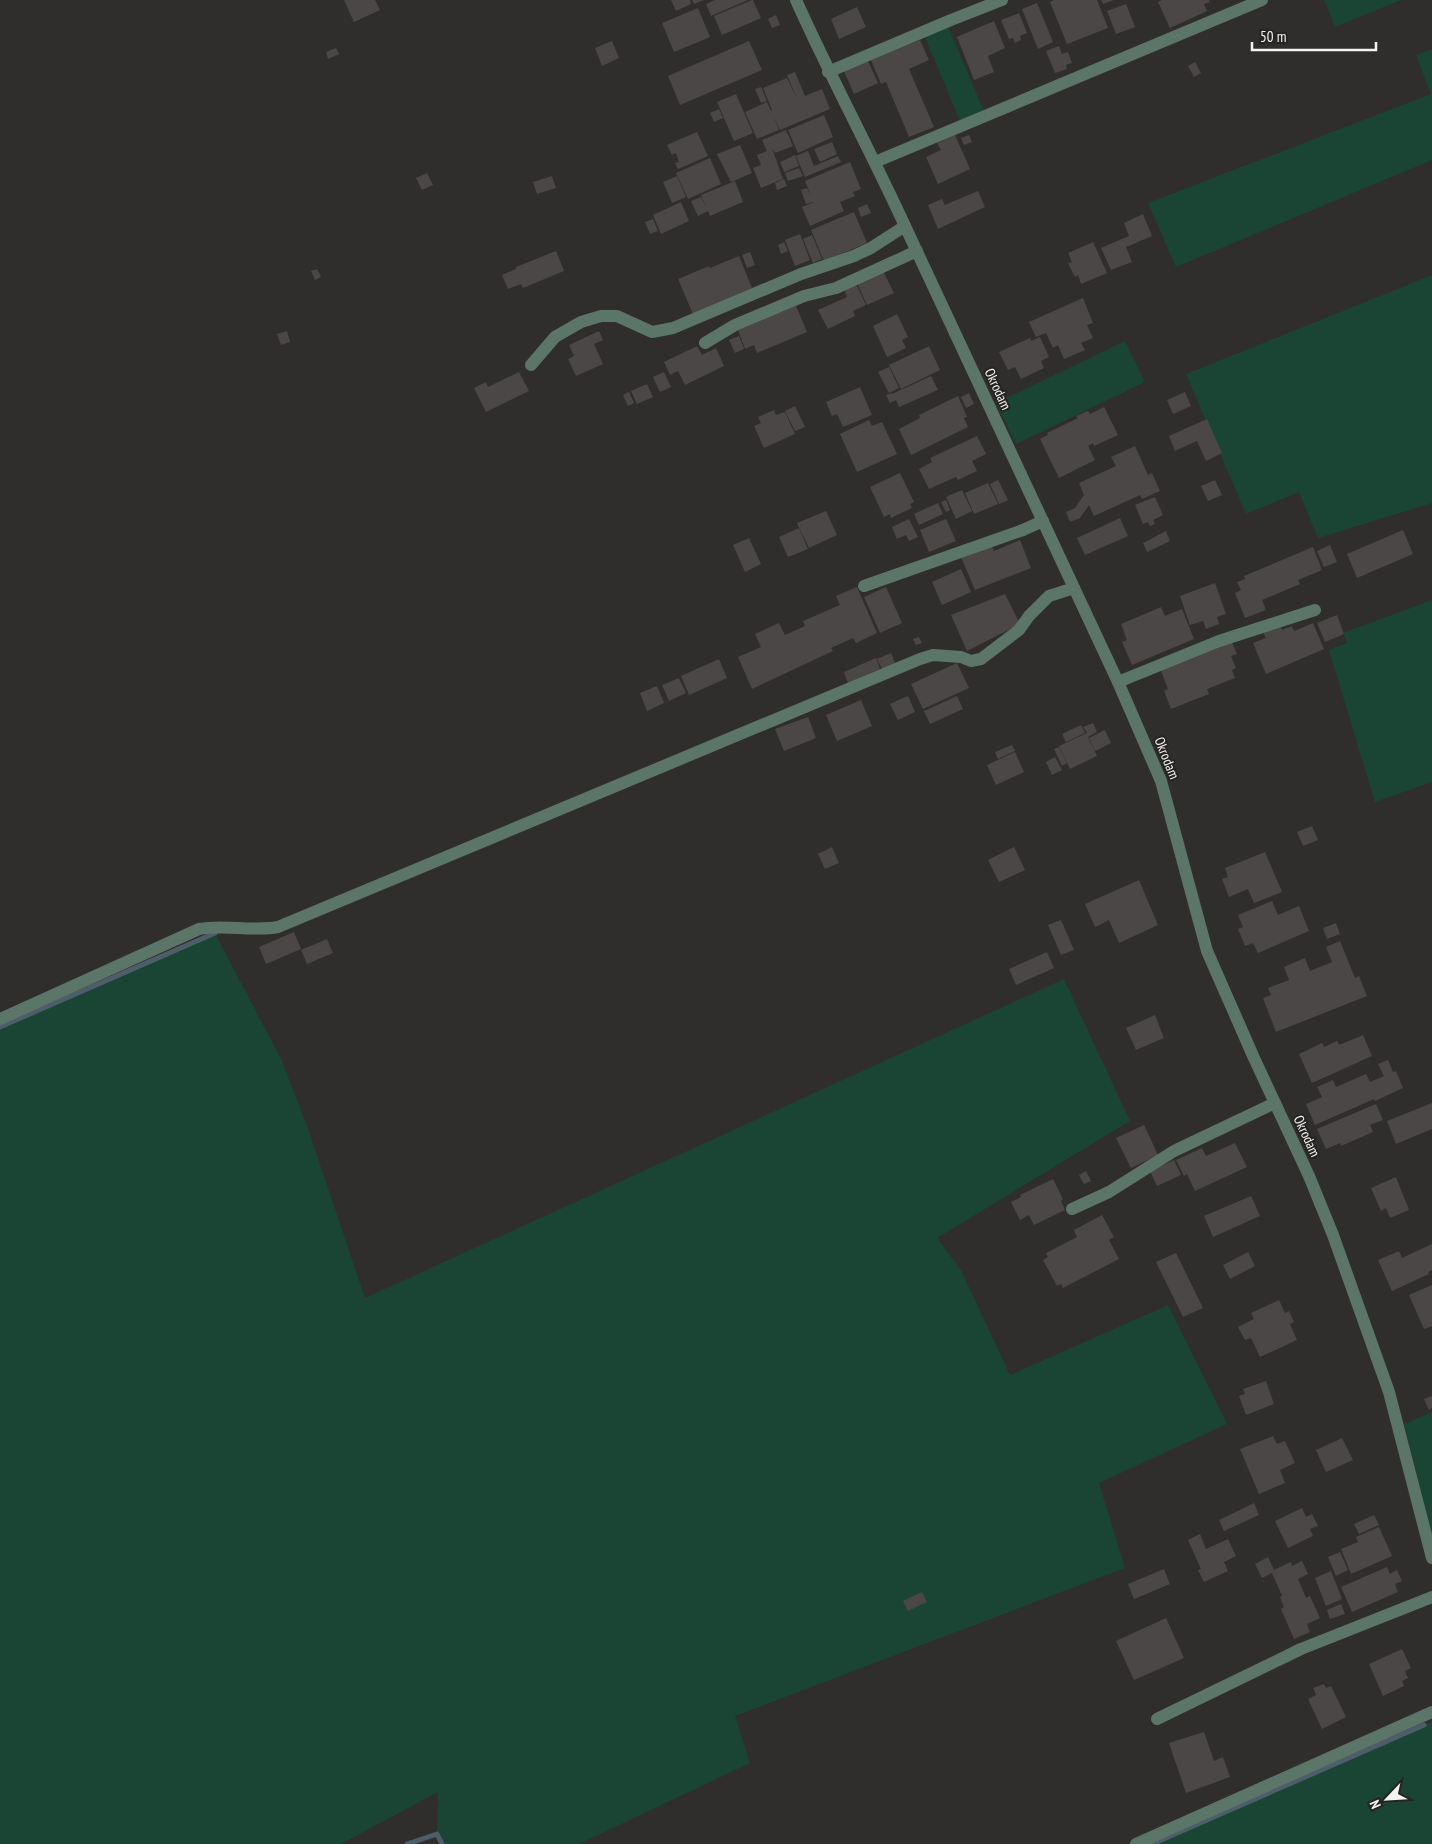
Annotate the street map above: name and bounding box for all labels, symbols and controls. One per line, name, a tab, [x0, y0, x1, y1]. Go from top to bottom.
scale bar	[1252, 20, 1376, 52]
text: 50 m	[1260, 27, 1286, 46]
street label: Okrodam	[981, 365, 1015, 413]
street label: Okrodam	[1150, 734, 1184, 782]
street label: Okrodam	[1290, 1112, 1324, 1160]
north arrow	[1362, 1774, 1412, 1824]
text: N	[1365, 1797, 1385, 1812]

